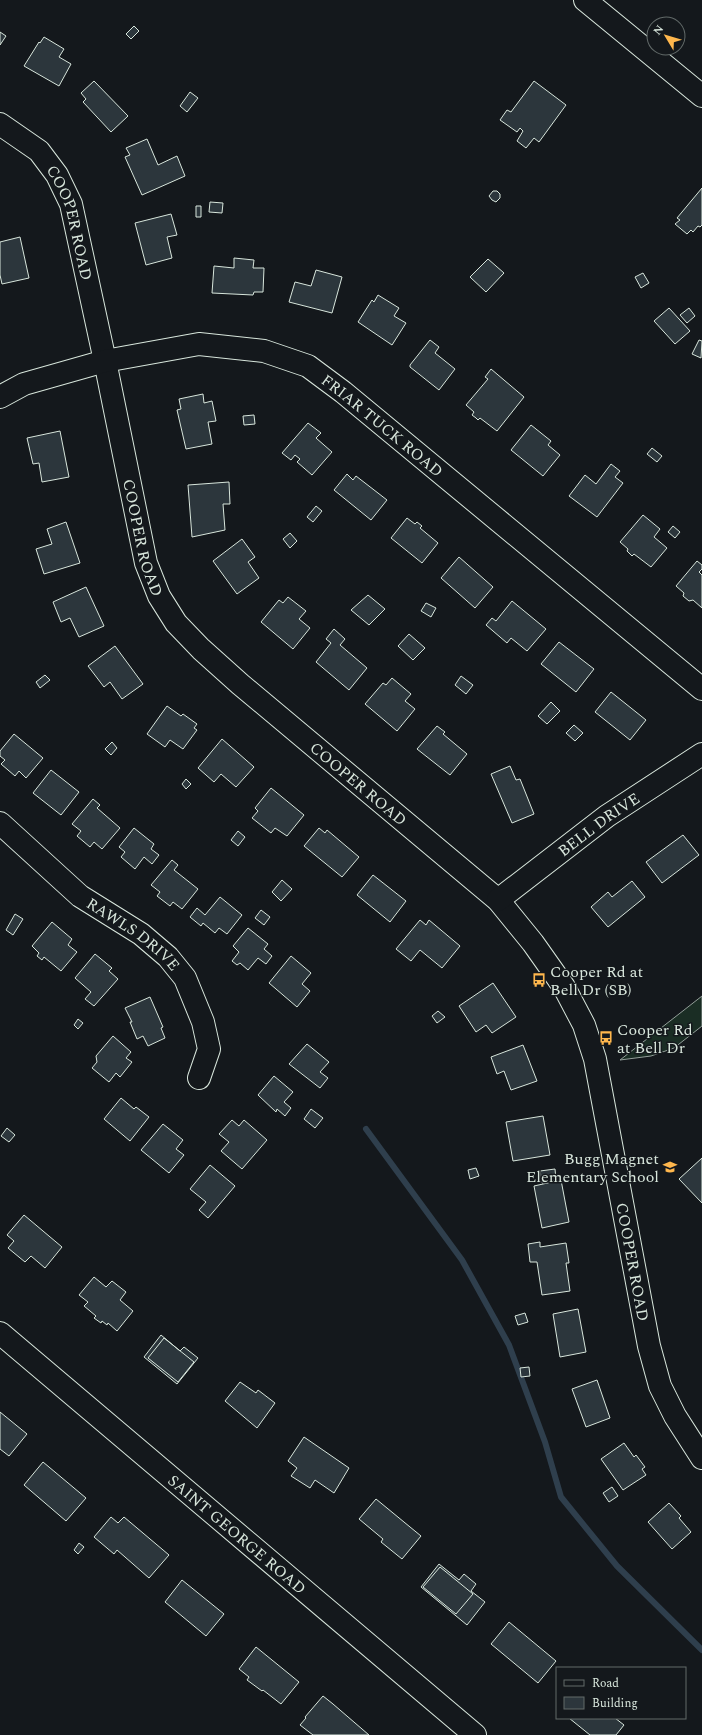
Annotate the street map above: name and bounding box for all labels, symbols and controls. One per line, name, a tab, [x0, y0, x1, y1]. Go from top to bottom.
north arrow	[646, 16, 686, 56]
text: N	[649, 21, 668, 39]
street label: COOPER ROAD	[40, 160, 98, 283]
street label: FRIAR TUCK ROAD	[316, 369, 448, 483]
street label: COOPER ROAD	[116, 477, 169, 600]
street label: COOPER ROAD	[304, 736, 412, 832]
street label: BELL DRIVE	[553, 787, 645, 863]
street label: RAWLS DRIVE	[81, 892, 186, 976]
place label: Cooper Rd at Bell Dr (SB)	[550, 960, 644, 1002]
bus stop icon: Cooper Rd at Bell Dr (SB)	[531, 972, 547, 988]
place label: Cooper Rd at Bell Dr	[617, 1018, 693, 1060]
bus stop icon: Cooper Rd at Bell Dr	[598, 1030, 614, 1046]
place label: Bugg Magnet Elementary School	[526, 1147, 659, 1189]
school or university icon: Bugg Magnet Elementary School	[662, 1159, 678, 1175]
street label: COOPER ROAD	[609, 1201, 655, 1323]
street label: SAINT GEORGE ROAD	[162, 1469, 311, 1600]
legend	[556, 1667, 686, 1719]
text: Road	[592, 1674, 619, 1693]
text: Building	[592, 1694, 638, 1713]

